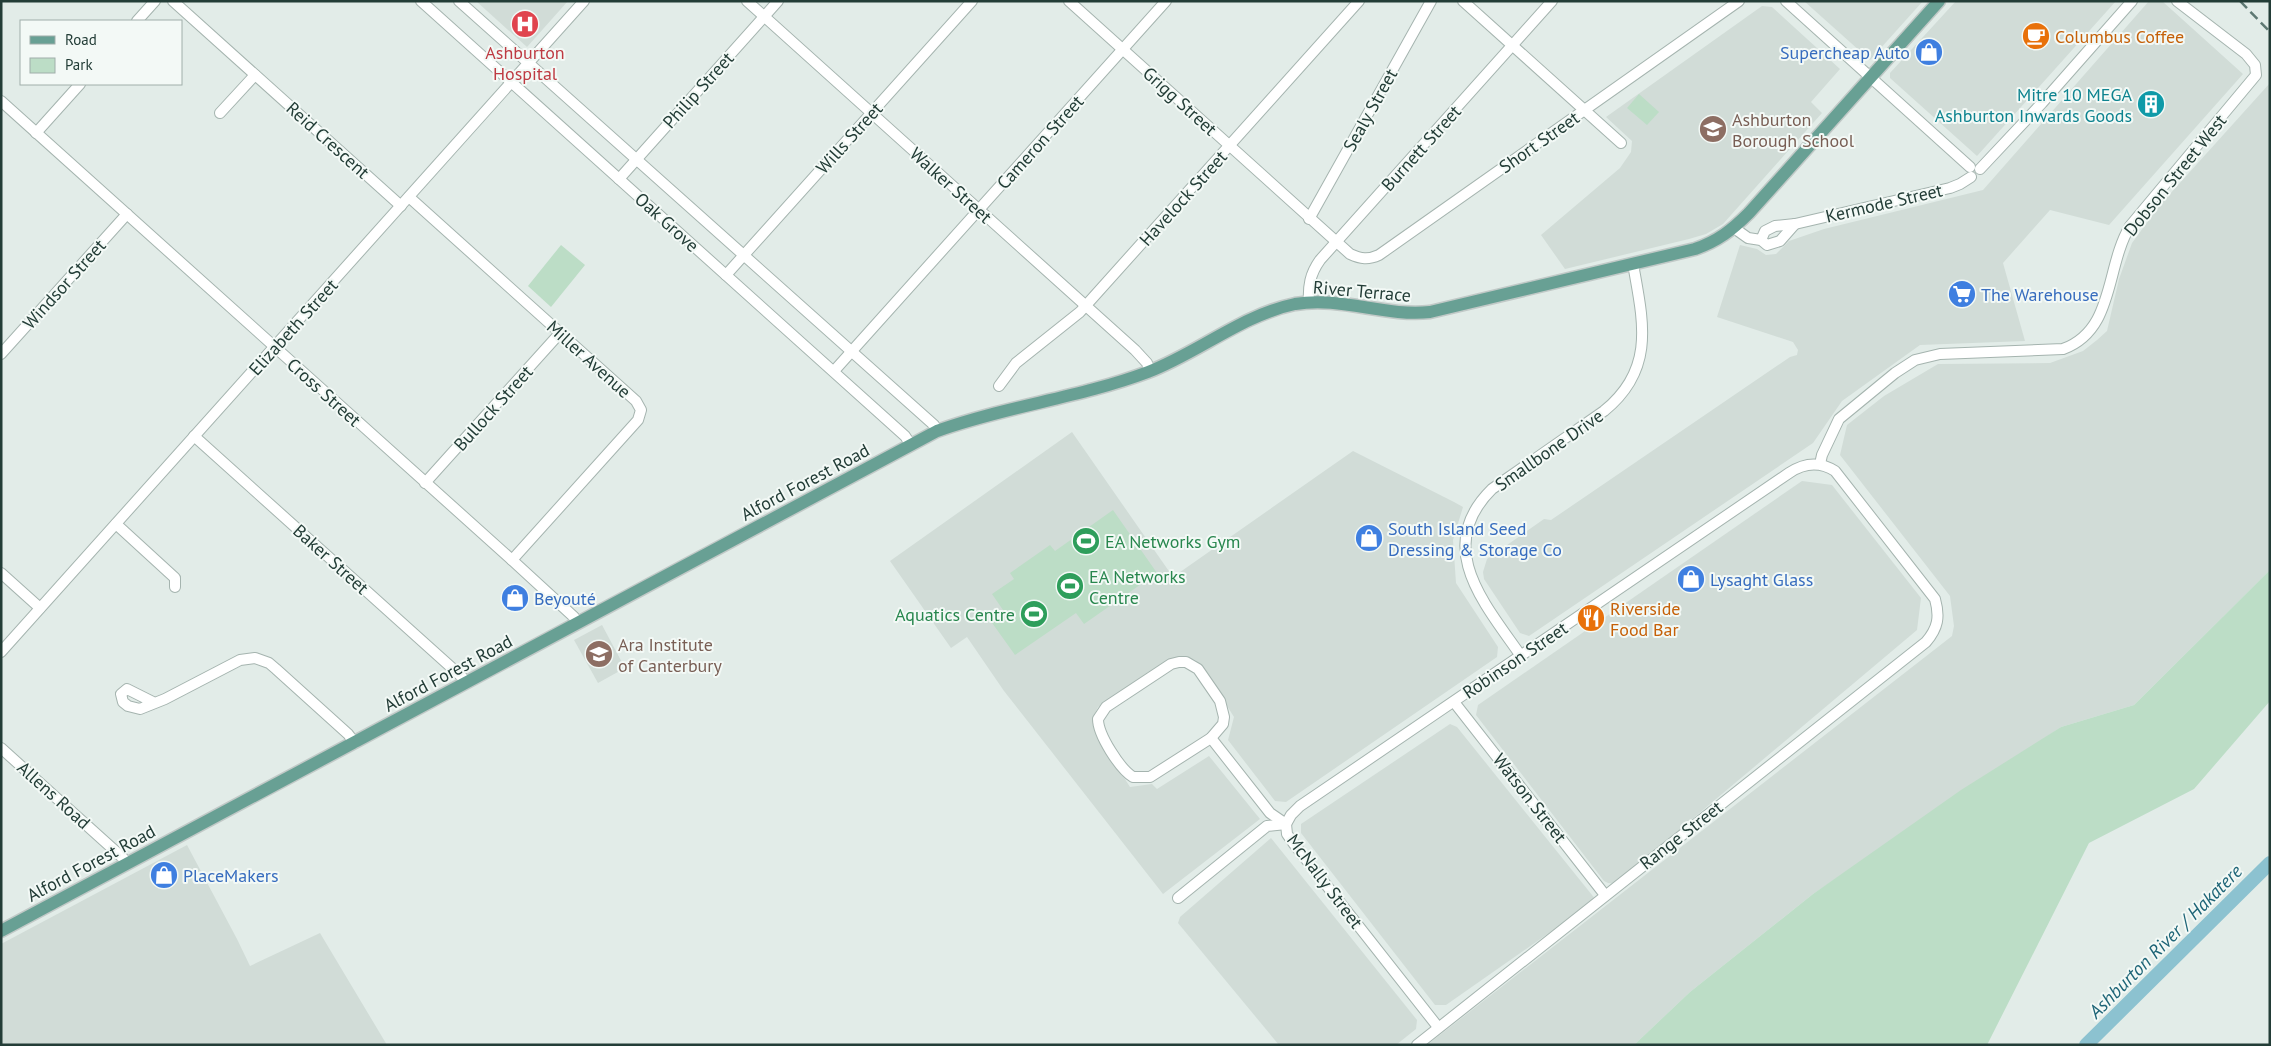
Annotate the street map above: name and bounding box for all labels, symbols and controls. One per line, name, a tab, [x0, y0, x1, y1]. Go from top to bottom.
hospital icon: Ashburton Hospital	[510, 9, 540, 39]
legend	[20, 20, 182, 85]
cafe icon: Columbus Coffee	[2021, 21, 2051, 51]
place label: Columbus Coffee	[2055, 25, 2184, 48]
text: Road	[65, 30, 97, 49]
shop icon: Supercheap Auto	[1914, 37, 1944, 67]
place label: Ashburton Hospital	[485, 41, 565, 85]
place label: Supercheap Auto	[1780, 41, 1910, 64]
street label: Philip Street	[658, 47, 738, 133]
text: Park	[65, 55, 93, 74]
street label: Grigg Street	[1138, 62, 1222, 140]
street label: Sealy Street	[1338, 64, 1402, 156]
place label: Mitre 10 MEGA Ashburton Inwards Goods	[1935, 83, 2132, 127]
building icon: Mitre 10 MEGA Ashburton Inwards Goods	[2136, 89, 2166, 119]
street label: Cameron Street	[992, 90, 1088, 194]
street label: Reid Crescent	[282, 97, 374, 183]
street label: Wills Street	[811, 97, 887, 179]
street label: Burnett Street	[1376, 100, 1466, 196]
street label: Short Street	[1494, 106, 1584, 178]
place label: Ashburton Borough School	[1732, 108, 1855, 152]
street label: Dobson Street West	[2119, 109, 2231, 241]
school or university icon: Ashburton Borough School	[1698, 114, 1728, 144]
street label: Walker Street	[905, 142, 997, 228]
street label: Havelock Street	[1134, 146, 1232, 250]
street label: Kermode Street	[1823, 178, 1945, 228]
street label: Oak Grove	[630, 187, 704, 257]
street label: Windsor Street	[18, 234, 110, 334]
street label: Elizabeth Street	[244, 274, 342, 380]
street label: River Terrace	[1312, 275, 1412, 307]
supermarket icon: The Warehouse	[1947, 279, 1977, 309]
place label: The Warehouse	[1981, 283, 2099, 306]
street label: Miller Avenue	[542, 315, 636, 403]
street label: Cross Street	[282, 353, 366, 431]
street label: Bullock Street	[449, 360, 537, 456]
street label: Smallbone Drive	[1490, 404, 1608, 496]
street label: Alford Forest Road	[737, 438, 873, 526]
place label: South Island Seed Dressing & Storage Co	[1388, 517, 1562, 561]
street label: Baker Street	[288, 519, 374, 599]
shop icon: South Island Seed Dressing & Storage Co	[1354, 523, 1384, 553]
sports icon: EA Networks Gym	[1071, 526, 1101, 556]
place label: EA Networks Gym	[1105, 530, 1240, 553]
shop icon: Lysaght Glass	[1676, 564, 1706, 594]
place label: EA Networks Centre	[1089, 565, 1186, 609]
place label: Lysaght Glass	[1710, 568, 1813, 591]
sports icon: EA Networks Centre	[1055, 571, 1085, 601]
shop icon: Beyouté	[500, 583, 530, 613]
place label: Beyouté	[534, 587, 596, 610]
place label: Riverside Food Bar	[1610, 597, 1681, 641]
sports icon: Aquatics Centre	[1019, 599, 1049, 629]
place label: Aquatics Centre	[895, 603, 1015, 626]
restaurant icon: Riverside Food Bar	[1576, 603, 1606, 633]
street label: Robinson Street	[1458, 616, 1572, 704]
street label: Alford Forest Road	[380, 629, 516, 717]
place label: Ara Institute of Canterbury	[618, 633, 722, 677]
school or university icon: Ara Institute of Canterbury	[584, 639, 614, 669]
street label: Watson Street	[1488, 749, 1572, 847]
street label: Allens Road	[13, 756, 95, 834]
street label: Range Street	[1635, 795, 1727, 875]
street label: Alford Forest Road	[23, 819, 159, 907]
street label: McNally Street	[1282, 829, 1368, 933]
water label: Ashburton River / Hakatere	[2082, 859, 2247, 1024]
shop icon: PlaceMakers	[149, 860, 179, 890]
place label: PlaceMakers	[183, 864, 279, 887]

